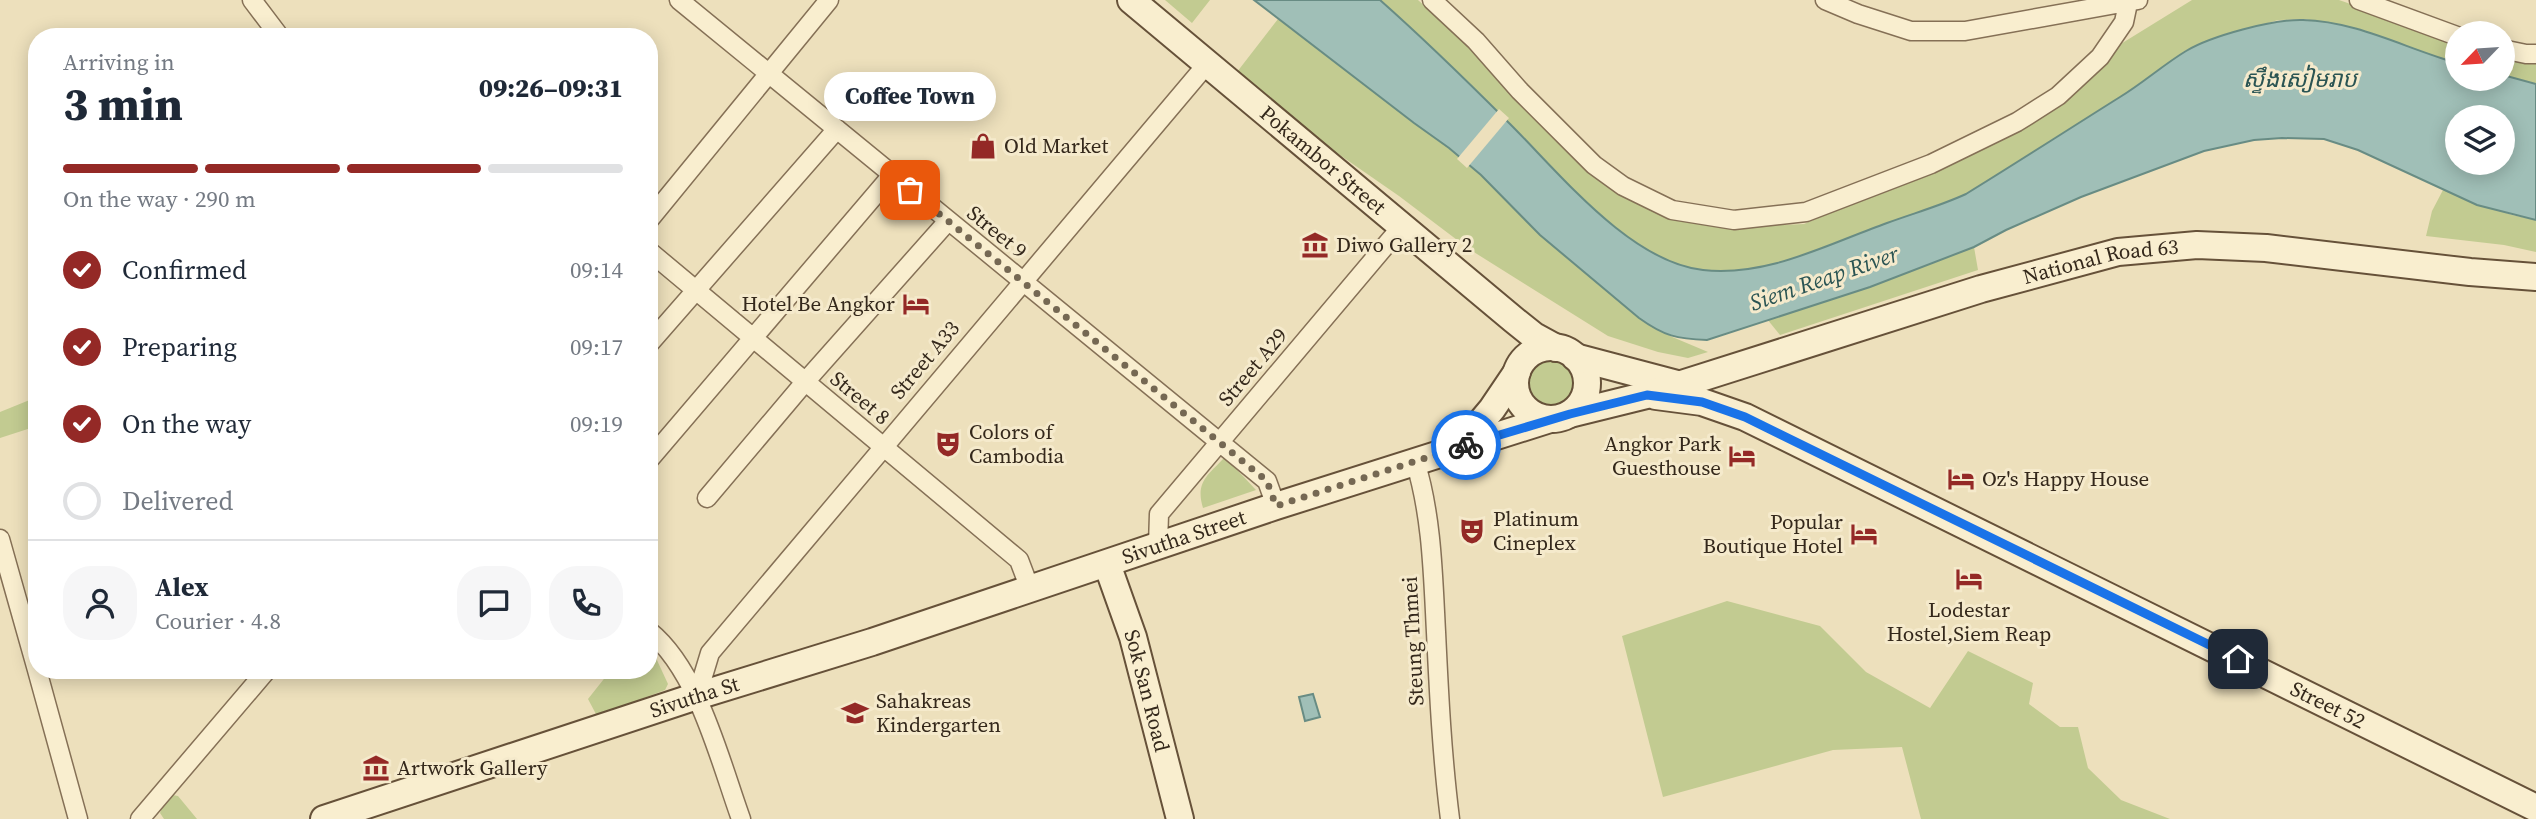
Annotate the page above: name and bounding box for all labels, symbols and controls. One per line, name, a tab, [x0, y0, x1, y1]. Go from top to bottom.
north arrow	[2445, 21, 2515, 91]
map controls	[2445, 21, 2515, 175]
text: Arriving in	[63, 46, 175, 78]
water label: ស្ទឹងសៀមរាប	[2243, 63, 2359, 95]
text: 09:26–09:31	[479, 70, 623, 106]
callout: Coffee Town	[824, 71, 996, 120]
text: 3 min	[63, 72, 183, 135]
text: Coffee Town	[845, 80, 975, 112]
street label: Pokambor Street	[1254, 99, 1392, 221]
button: layers	[2445, 105, 2515, 175]
shop icon: Old Market	[968, 131, 998, 161]
place label: Old Market	[1004, 131, 1108, 160]
pin	[880, 160, 940, 220]
icon: bag	[891, 171, 929, 209]
text: On the way · 290 m	[63, 183, 256, 215]
street label: Street 9	[961, 198, 1034, 265]
museum icon: Diwo Gallery 2	[1300, 230, 1330, 260]
place label: Diwo Gallery 2	[1336, 230, 1472, 259]
street label: National Road 63	[2020, 232, 2180, 291]
water label: Siem Reap River	[1745, 237, 1904, 318]
icon: check	[63, 251, 101, 289]
text: Confirmed	[122, 252, 247, 288]
text: 09:14	[570, 254, 623, 286]
place label: Hotel Be Angkor	[741, 289, 895, 318]
hotel icon: Hotel Be Angkor	[901, 289, 931, 319]
street label: Street A33	[883, 314, 966, 405]
street label: Street A29	[1211, 321, 1294, 412]
icon: check	[63, 328, 101, 366]
text: Preparing	[122, 329, 237, 365]
text: 09:17	[570, 331, 623, 363]
street label: Street 8	[824, 364, 896, 431]
icon: check	[63, 405, 101, 443]
text: On the way	[122, 406, 251, 442]
text: 09:19	[570, 408, 623, 440]
courier	[1431, 410, 1501, 480]
place label: Colors of Cambodia	[969, 417, 1065, 470]
icon: bike	[1447, 426, 1485, 464]
theatre icon: Colors of Cambodia	[933, 429, 963, 459]
place label: Angkor Park Guesthouse	[1604, 429, 1722, 482]
hotel icon: Angkor Park Guesthouse	[1727, 441, 1757, 471]
hotel icon: Oz's Happy House	[1946, 464, 1976, 494]
place label: Oz's Happy House	[1982, 464, 2149, 493]
text: Delivered	[122, 483, 233, 519]
street label: Sivutha Street	[1118, 502, 1250, 571]
place label: Platinum Cineplex	[1493, 504, 1579, 557]
place label: Popular Boutique Hotel	[1703, 507, 1843, 560]
theatre icon: Platinum Cineplex	[1457, 516, 1487, 546]
hotel icon: Popular Boutique Hotel	[1849, 519, 1879, 549]
hotel icon: Lodestar Hostel,Siem Reap	[1954, 564, 1984, 594]
button: person	[63, 566, 137, 640]
button: chat	[457, 566, 531, 640]
button: phone	[549, 566, 623, 640]
text: Alex	[155, 569, 209, 605]
street label: Steung Thmei	[1395, 576, 1430, 706]
place label: Lodestar Hostel,Siem Reap	[1887, 595, 2051, 648]
text: Courier · 4.8	[155, 605, 281, 637]
street label: Sok San Road	[1117, 625, 1177, 755]
pin	[2208, 629, 2268, 689]
icon: home	[2219, 640, 2257, 678]
street label: Sivutha St	[646, 669, 743, 725]
street label: Street 52	[2286, 674, 2370, 735]
place label: Sahakreas Kindergarten	[876, 686, 1001, 739]
school or university icon: Sahakreas Kindergarten	[840, 698, 870, 728]
museum icon: Artwork Gallery	[361, 753, 391, 783]
place label: Artwork Gallery	[397, 753, 548, 782]

